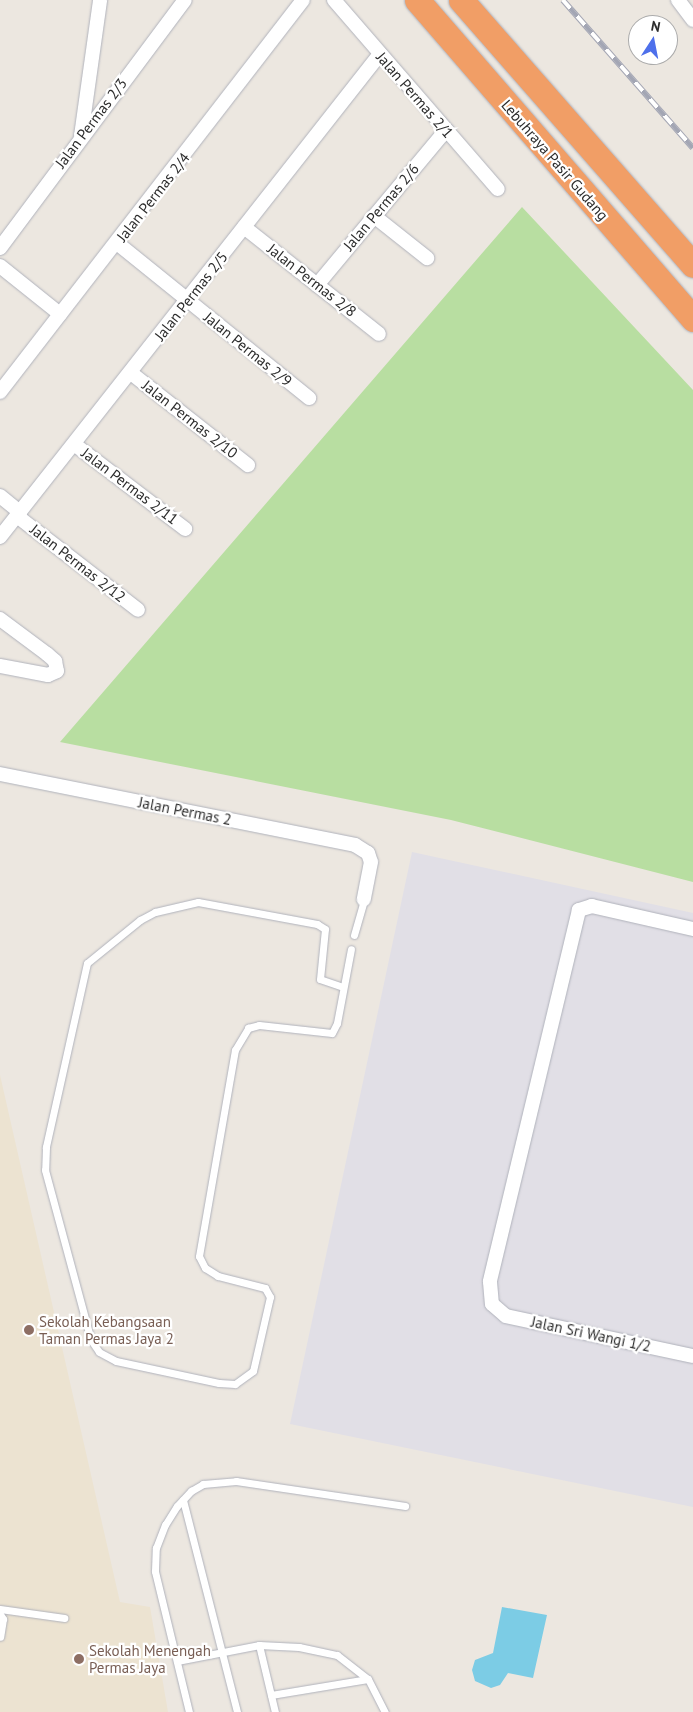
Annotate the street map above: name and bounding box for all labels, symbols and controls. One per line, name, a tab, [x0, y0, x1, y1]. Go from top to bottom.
north arrow	[628, 15, 678, 65]
text: N	[649, 17, 662, 36]
street label: Jalan Permas 2/1	[373, 48, 457, 142]
street label: Jalan Permas 2/3	[51, 74, 131, 172]
street label: Lebuhraya Pasir Gudang	[498, 96, 612, 224]
street label: Jalan Permas 2/4	[113, 149, 193, 245]
street label: Jalan Permas 2/6	[339, 160, 423, 254]
street label: Jalan Permas 2/8	[264, 240, 360, 320]
street label: Jalan Permas 2/5	[151, 248, 231, 344]
street label: Jalan Permas 2/9	[200, 308, 296, 390]
street label: Jalan Permas 2/10	[139, 376, 241, 462]
street label: Jalan Permas 2/11	[78, 444, 182, 528]
street label: Jalan Permas 2/12	[27, 520, 129, 606]
street label: Jalan Permas 2	[137, 793, 233, 829]
place label: Sekolah Kebangsaan Taman Permas Jaya 2	[39, 1312, 174, 1347]
street label: Jalan Sri Wangi 1/2	[529, 1313, 653, 1355]
marker: Sekolah Kebangsaan Taman Permas Jaya 2	[23, 1324, 35, 1336]
place label: Sekolah Menengah Permas Jaya	[89, 1641, 211, 1676]
marker: Sekolah Menengah Permas Jaya	[73, 1653, 85, 1665]

